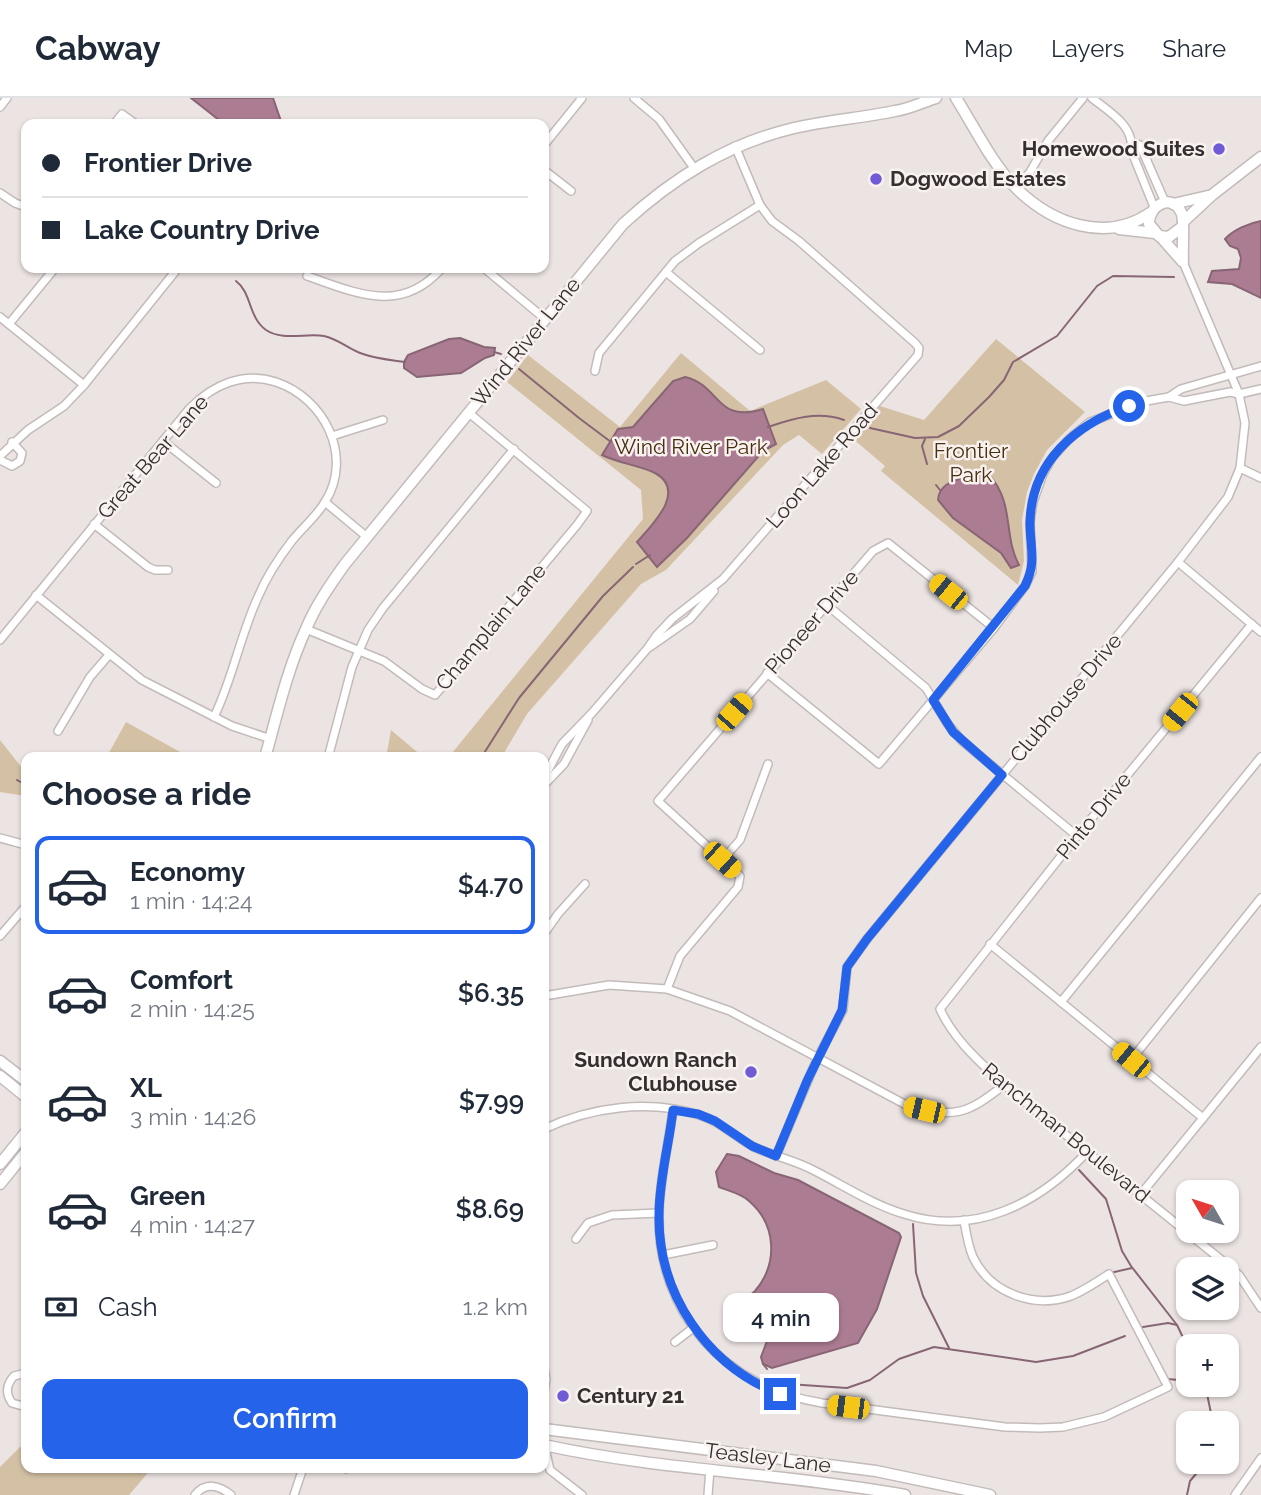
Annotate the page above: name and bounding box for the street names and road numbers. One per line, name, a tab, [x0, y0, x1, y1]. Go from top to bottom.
street label: Wind River Lane	[466, 272, 585, 411]
street label: Great Bear Lane	[92, 389, 213, 524]
street label: Loon Lake Road	[761, 398, 883, 533]
street label: Champlain Lane	[430, 558, 551, 695]
street label: Pioneer Drive	[760, 565, 863, 679]
street label: Clubhouse Drive	[1004, 628, 1127, 767]
street label: Pinto Drive	[1051, 767, 1136, 864]
street label: Ranchman Boulevard	[977, 1057, 1155, 1208]
street label: Teasley Lane	[704, 1437, 832, 1478]

